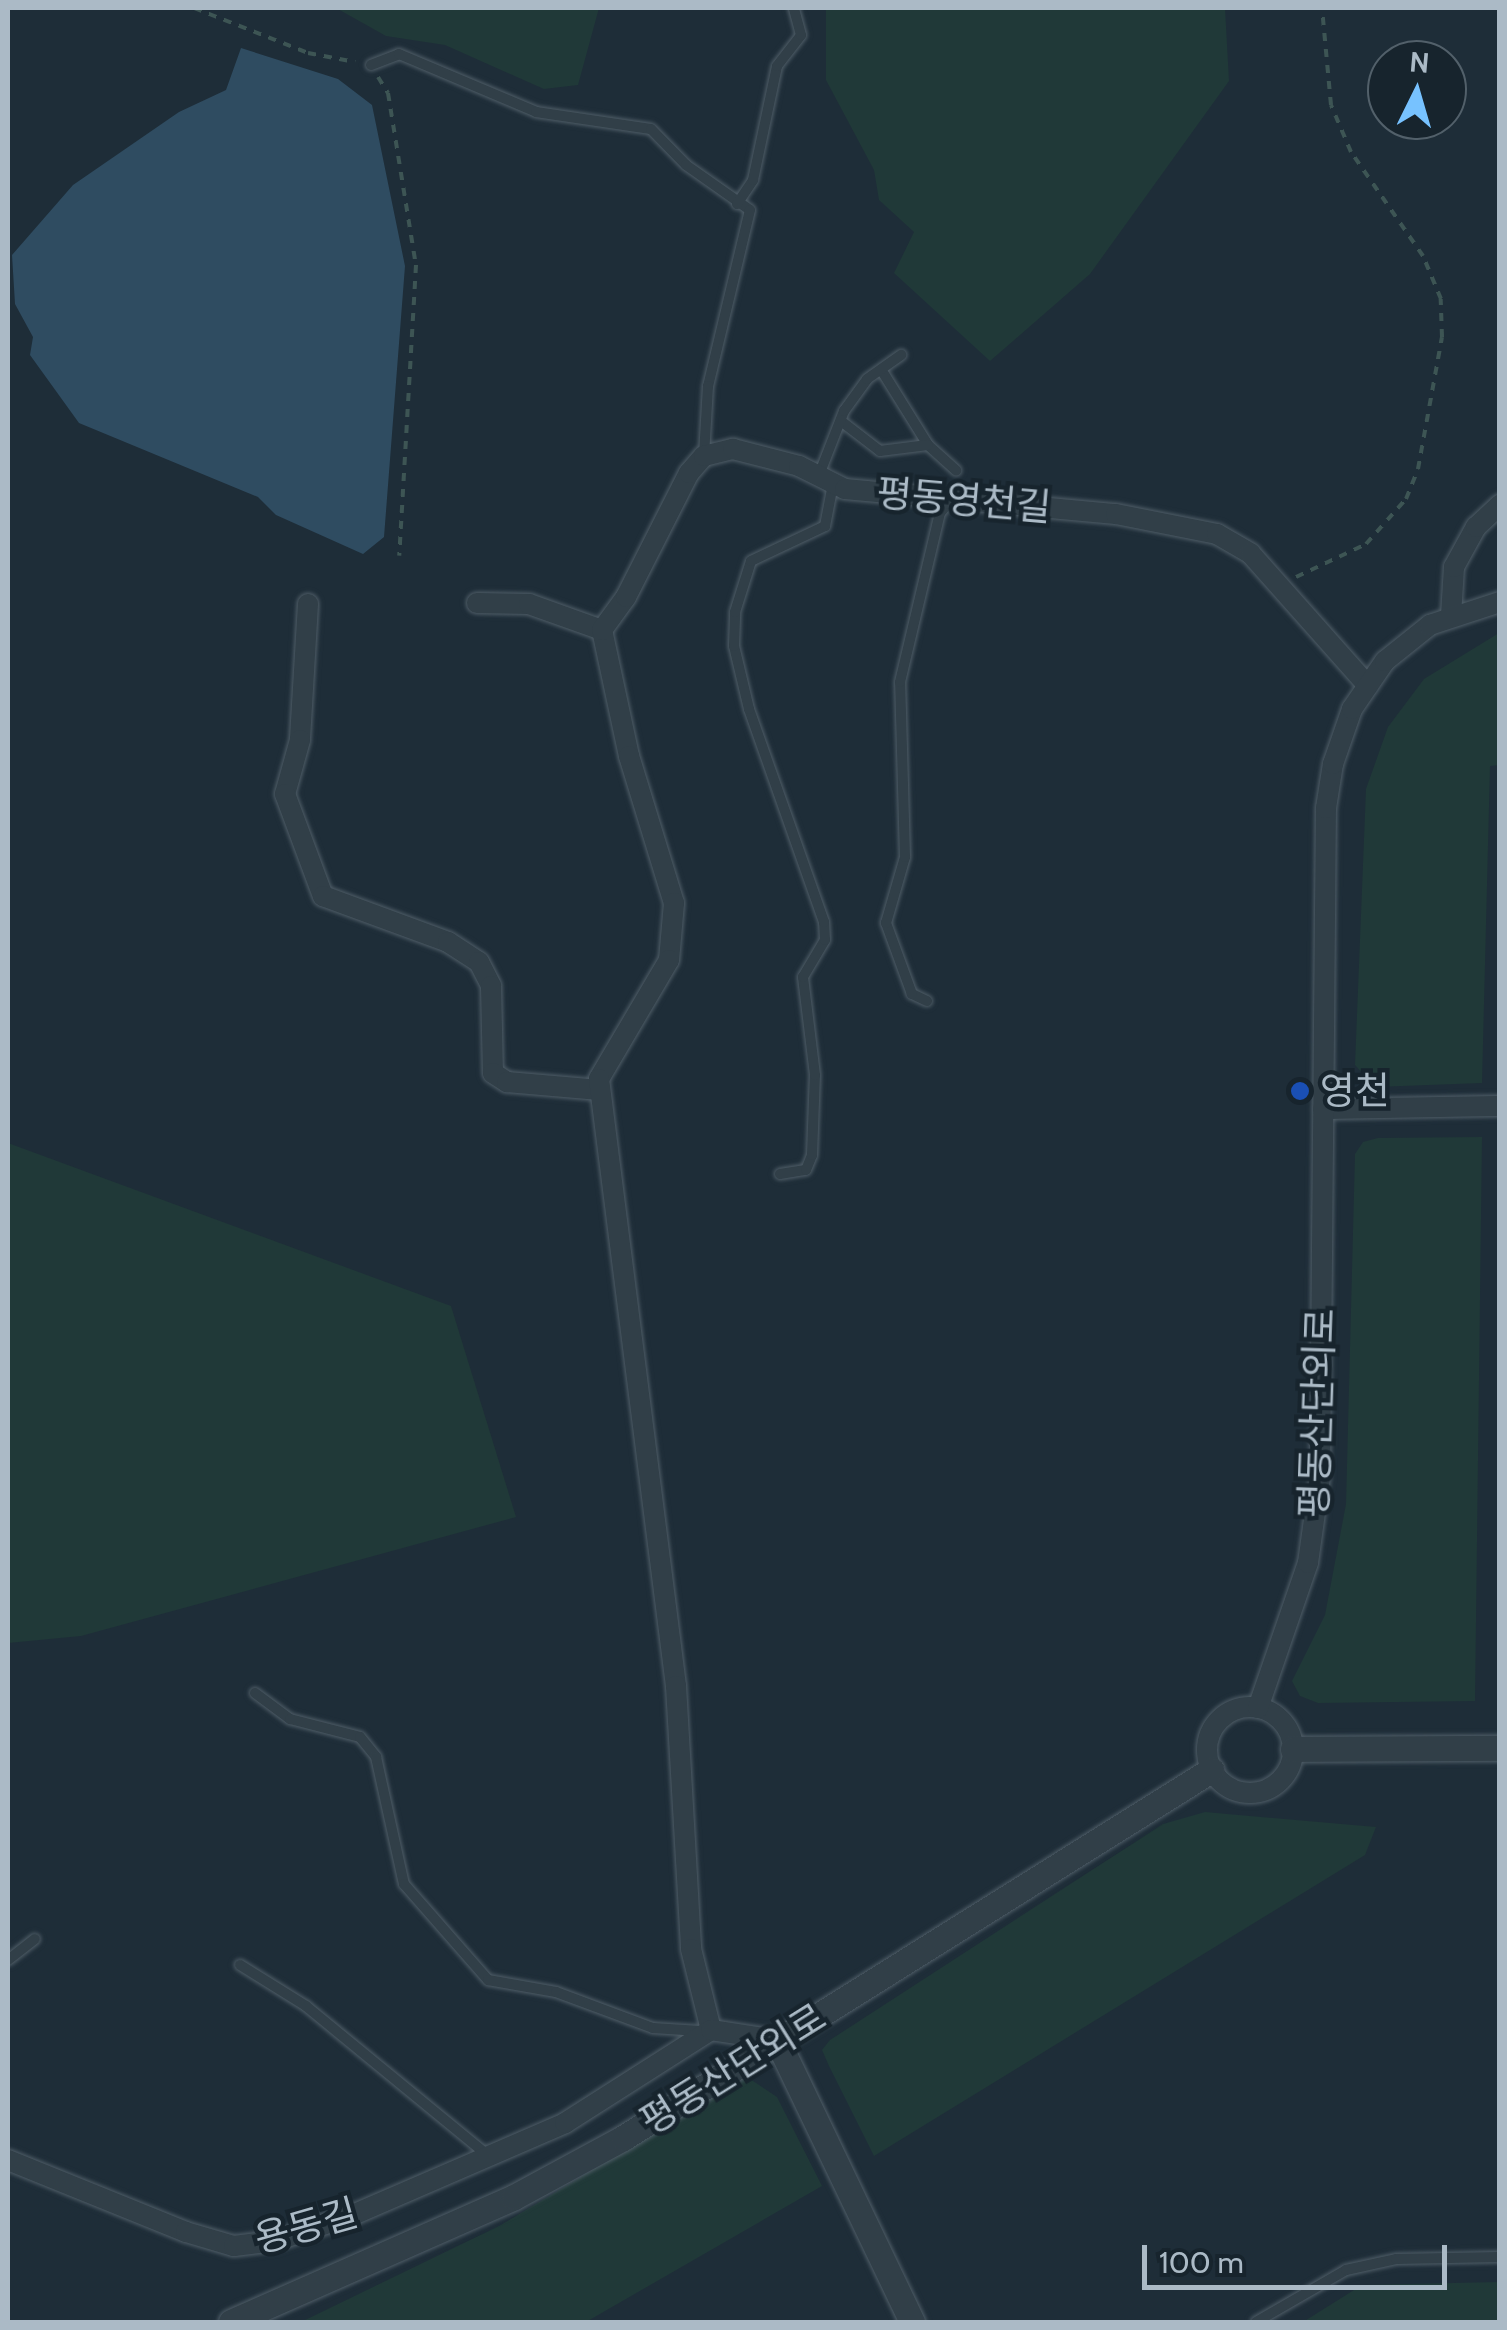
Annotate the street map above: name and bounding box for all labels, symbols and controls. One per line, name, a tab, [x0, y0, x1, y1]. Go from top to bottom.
north arrow	[1367, 40, 1467, 140]
text: N	[1408, 44, 1431, 80]
street label: 평동영천길	[875, 470, 1053, 530]
place label: 영천	[1320, 1068, 1390, 1114]
marker: 영천	[1289, 1080, 1311, 1102]
street label: 평동산단외로	[1291, 1307, 1343, 1519]
street label: 평동산단외로	[632, 1994, 834, 2144]
street label: 용동길	[249, 2190, 363, 2262]
scale bar	[1147, 2225, 1452, 2287]
text: 100 m	[1159, 2244, 1244, 2281]

